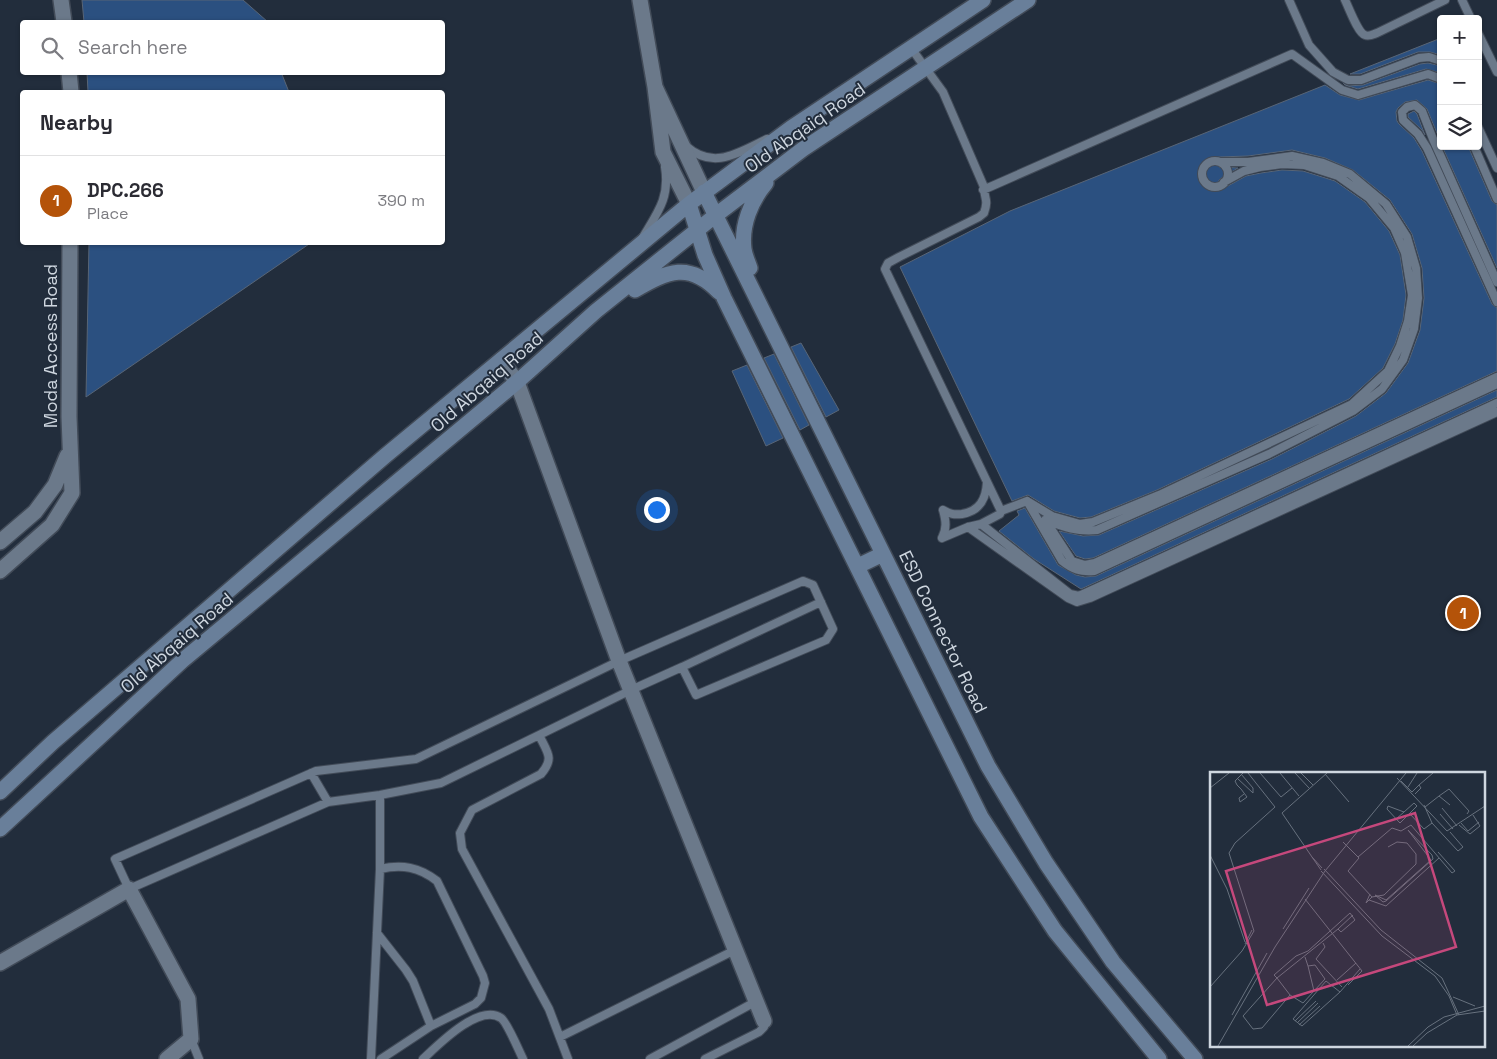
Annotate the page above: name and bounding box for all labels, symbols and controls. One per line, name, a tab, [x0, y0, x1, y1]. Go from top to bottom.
map controls	[1437, 15, 1482, 150]
button: +	[1437, 15, 1482, 60]
search box	[20, 20, 445, 75]
icon: search	[38, 34, 66, 62]
text: Search here	[78, 35, 188, 60]
button: −	[1437, 60, 1482, 105]
street label: Old Abqaiq Road	[740, 77, 870, 178]
button: layers	[1437, 105, 1482, 150]
text: Nearby	[40, 109, 113, 136]
text: DPC.266	[87, 178, 164, 203]
text: 1	[52, 190, 60, 211]
text: 390 m	[377, 190, 425, 211]
text: Place	[87, 203, 129, 224]
street label: Moda Access Road	[39, 264, 62, 428]
street label: Old Abqaiq Road	[425, 326, 548, 437]
your location	[644, 497, 670, 523]
street label: ESD Connector Road	[894, 547, 993, 717]
street label: Old Abqaiq Road	[115, 587, 238, 698]
pin: 1	[1447, 594, 1479, 632]
inset map	[1210, 772, 1484, 1046]

